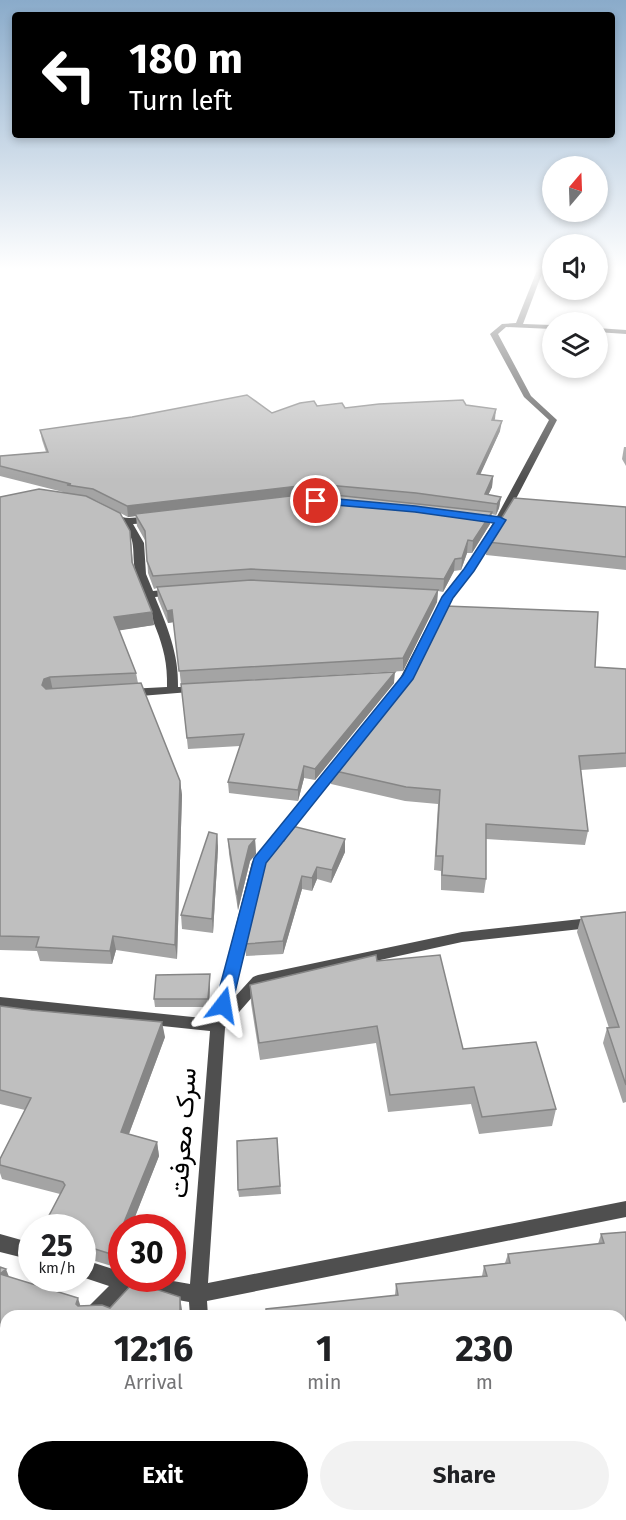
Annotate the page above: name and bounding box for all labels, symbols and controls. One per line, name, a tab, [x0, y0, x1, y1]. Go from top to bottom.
text: 180 m	[129, 34, 243, 84]
icon: left	[30, 36, 108, 114]
text: Turn left	[129, 85, 232, 117]
north arrow	[542, 156, 608, 222]
map controls	[542, 156, 608, 378]
button: sound	[542, 234, 608, 300]
button: layers	[542, 312, 608, 378]
pin	[290, 475, 341, 526]
icon: arrive	[299, 484, 332, 517]
position arrow	[191, 973, 255, 1037]
street label: سرک معرفت	[163, 1067, 203, 1199]
speed limit sign: 30	[108, 1214, 186, 1292]
text: 25	[41, 1228, 73, 1264]
text: km/h	[38, 1259, 76, 1277]
text: 12:16	[114, 1327, 193, 1371]
text: 1	[316, 1327, 333, 1371]
text: 230	[455, 1327, 513, 1371]
text: Arrival	[124, 1370, 183, 1394]
text: min	[307, 1370, 342, 1394]
text: m	[476, 1370, 493, 1394]
button: Exit	[18, 1441, 308, 1510]
button: Share	[320, 1441, 609, 1510]

